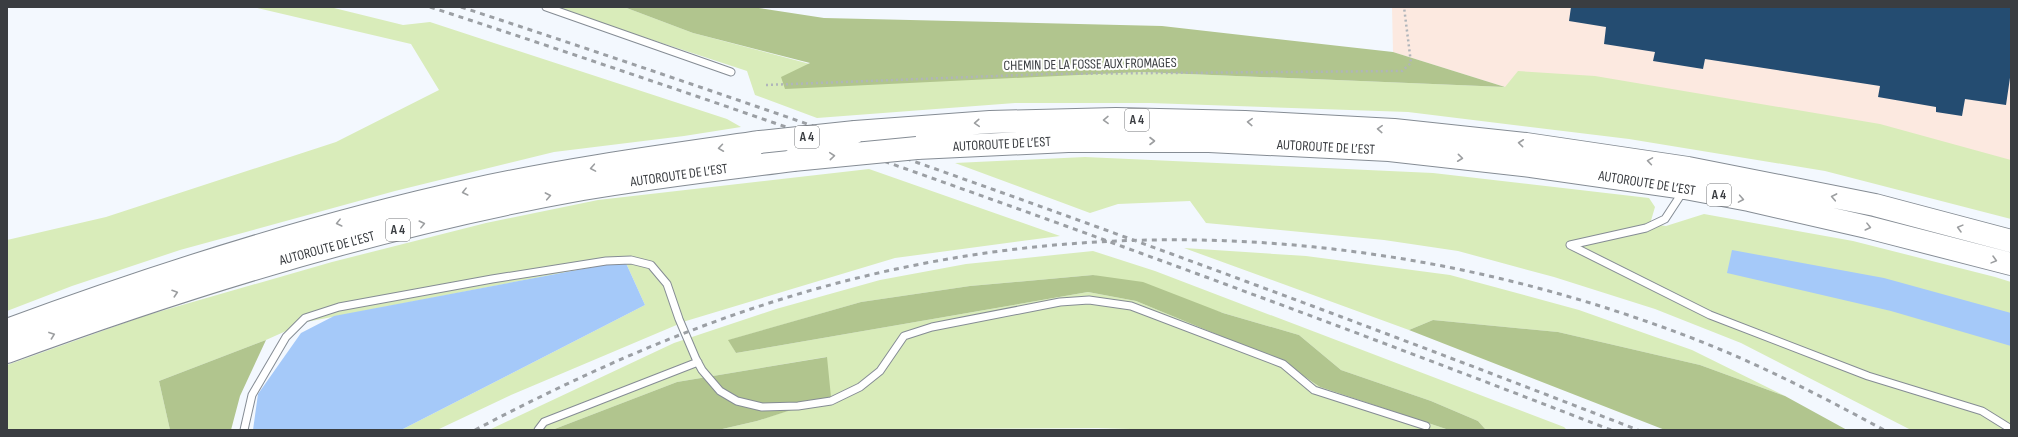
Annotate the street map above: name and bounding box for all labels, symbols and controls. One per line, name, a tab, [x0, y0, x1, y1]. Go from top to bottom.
street label: CHEMIN DE LA FOSSE AUX FROMAGES	[1003, 54, 1177, 74]
road number: A 4	[1125, 109, 1149, 131]
one-way arrow	[1103, 115, 1109, 124]
one-way arrow	[1247, 118, 1253, 127]
one-way arrow	[973, 119, 980, 128]
one-way arrow	[1377, 125, 1383, 133]
road number: A 4	[795, 126, 819, 148]
street label: AUTOROUTE DE L’EST	[952, 133, 1052, 155]
street label: AUTOROUTE DE L’EST	[1276, 136, 1376, 158]
one-way arrow	[1149, 137, 1155, 145]
one-way arrow	[1518, 139, 1524, 148]
one-way arrow	[718, 143, 724, 152]
one-way arrow	[829, 152, 835, 161]
one-way arrow	[1457, 153, 1463, 162]
one-way arrow	[1647, 158, 1653, 166]
street label: AUTOROUTE DE L’EST	[628, 160, 729, 190]
one-way arrow	[589, 163, 596, 171]
street label: AUTOROUTE DE L’EST	[1596, 167, 1697, 199]
road number: A 4	[1707, 184, 1731, 206]
one-way arrow	[462, 187, 468, 195]
one-way arrow	[545, 193, 552, 201]
one-way arrow	[1830, 193, 1837, 201]
one-way arrow	[1738, 194, 1744, 202]
one-way arrow	[335, 218, 342, 227]
road number: A 4	[386, 219, 410, 241]
one-way arrow	[418, 221, 425, 229]
one-way arrow	[1864, 222, 1871, 231]
one-way arrow	[1957, 224, 1963, 232]
street label: AUTOROUTE DE L’EST	[276, 227, 377, 269]
one-way arrow	[1991, 255, 1997, 263]
one-way arrow	[171, 289, 178, 298]
one-way arrow	[49, 331, 56, 340]

